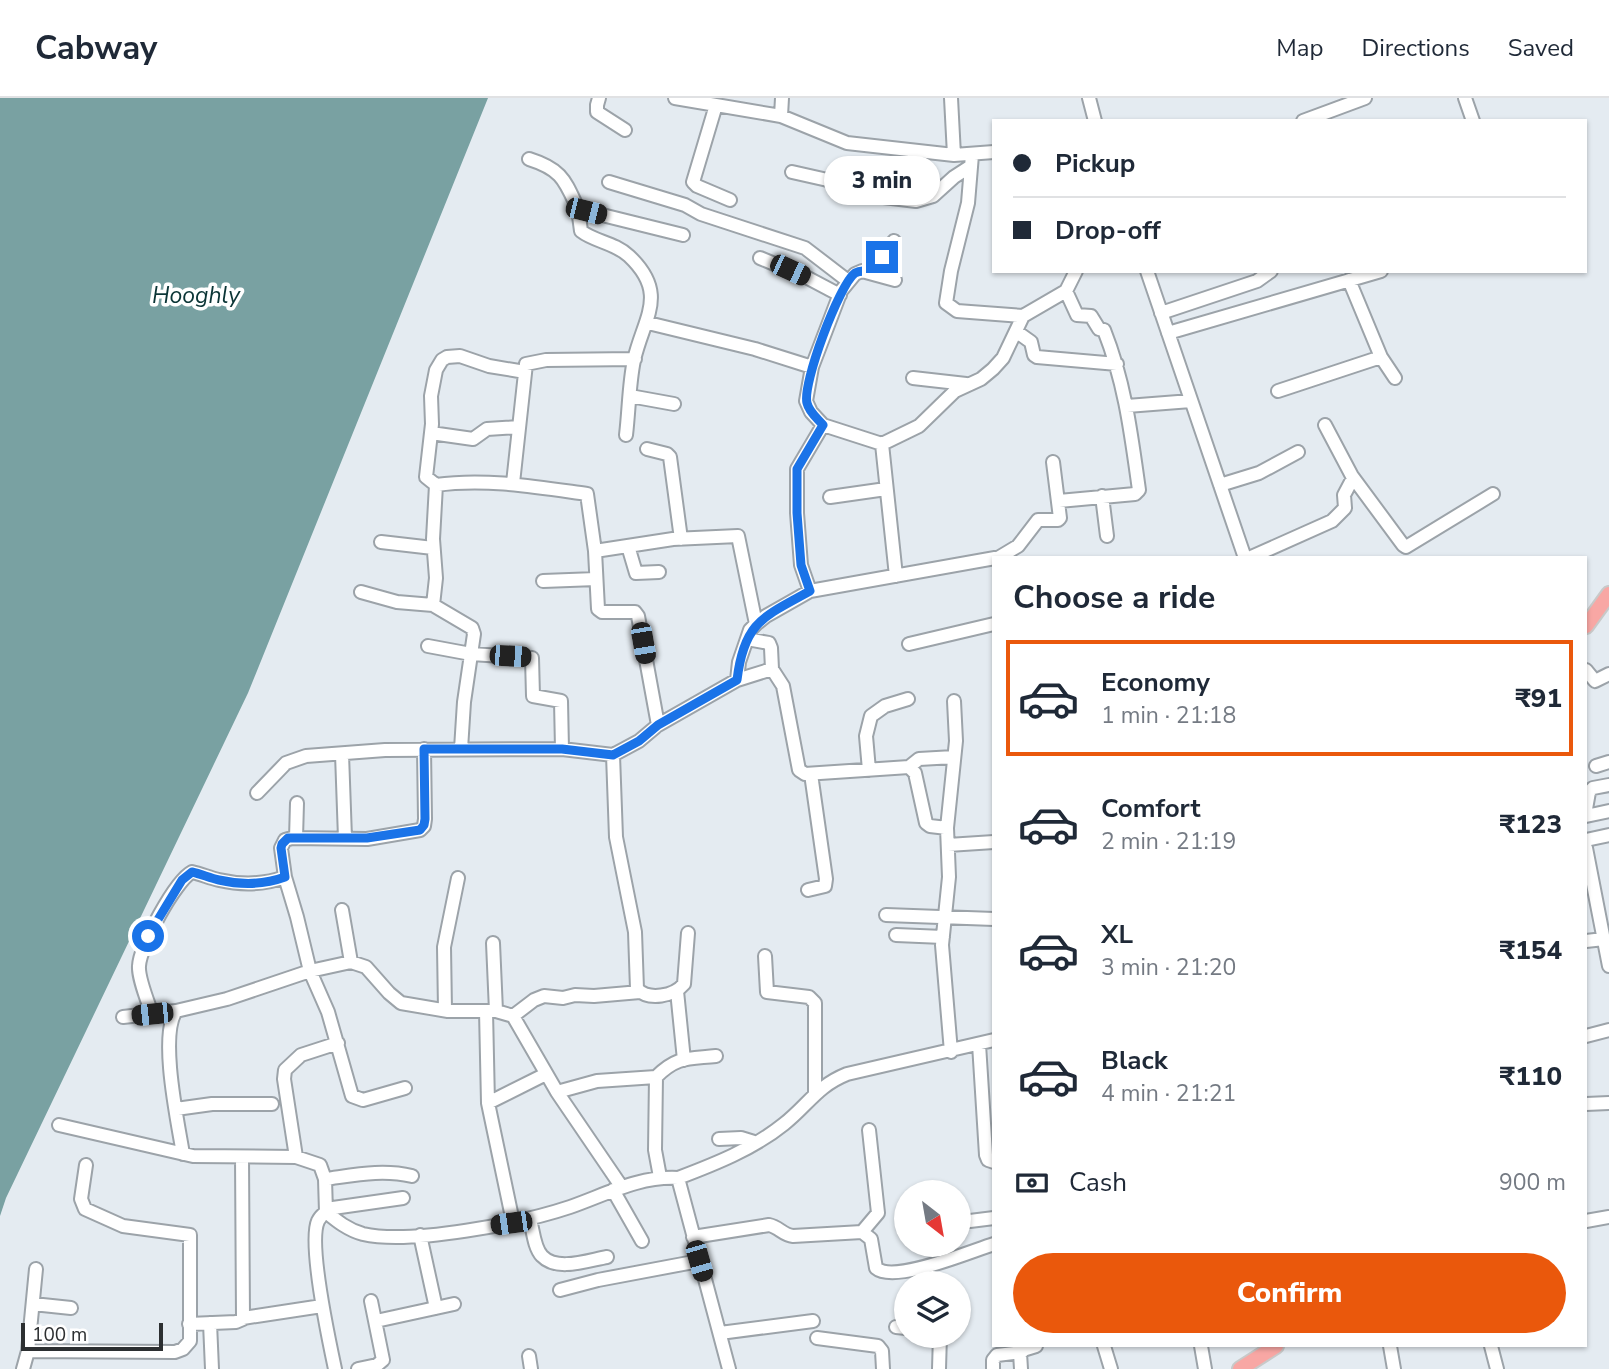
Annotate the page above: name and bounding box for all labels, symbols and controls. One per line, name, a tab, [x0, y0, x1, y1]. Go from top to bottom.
text: Cabway	[35, 26, 157, 71]
text: Map	[1276, 32, 1323, 64]
text: Directions	[1361, 32, 1470, 64]
text: Saved	[1508, 32, 1574, 64]
text: Pickup	[1055, 146, 1135, 181]
callout: 3 min	[824, 156, 940, 204]
text: 3 min	[852, 165, 912, 196]
car	[564, 196, 609, 226]
text: Drop-off	[1055, 213, 1161, 248]
route end	[866, 241, 898, 273]
car	[767, 252, 814, 288]
water label: Hooghly	[152, 280, 241, 311]
text: Choose a ride	[1013, 576, 1215, 619]
car	[630, 620, 657, 666]
car	[489, 644, 532, 668]
text: Economy	[1101, 665, 1210, 700]
icon: car	[1017, 667, 1080, 730]
text: ₹91	[1515, 681, 1562, 716]
text: 1 min · 21:18	[1101, 700, 1236, 731]
text: Comfort	[1101, 791, 1201, 826]
icon: car	[1017, 793, 1080, 856]
text: ₹123	[1500, 807, 1562, 842]
text: 2 min · 21:19	[1101, 826, 1236, 857]
text: XL	[1101, 917, 1133, 952]
icon: car	[1017, 919, 1080, 982]
route start	[132, 920, 164, 952]
text: ₹154	[1500, 933, 1562, 968]
text: 3 min · 21:20	[1101, 952, 1236, 983]
car	[131, 1001, 174, 1027]
text: Black	[1101, 1043, 1168, 1078]
icon: car	[1017, 1045, 1080, 1108]
text: ₹110	[1500, 1059, 1562, 1094]
text: 4 min · 21:21	[1101, 1078, 1236, 1109]
icon: cash	[1013, 1164, 1051, 1202]
text: Cash	[1069, 1165, 1127, 1200]
text: 900 m	[1499, 1167, 1566, 1198]
north arrow	[894, 1180, 971, 1256]
map controls	[894, 1180, 971, 1348]
car	[489, 1210, 534, 1236]
car	[684, 1238, 715, 1284]
button: Confirm	[1013, 1253, 1566, 1333]
button: layers	[894, 1271, 971, 1348]
scale bar	[21, 1320, 163, 1352]
text: 100 m	[32, 1322, 87, 1348]

